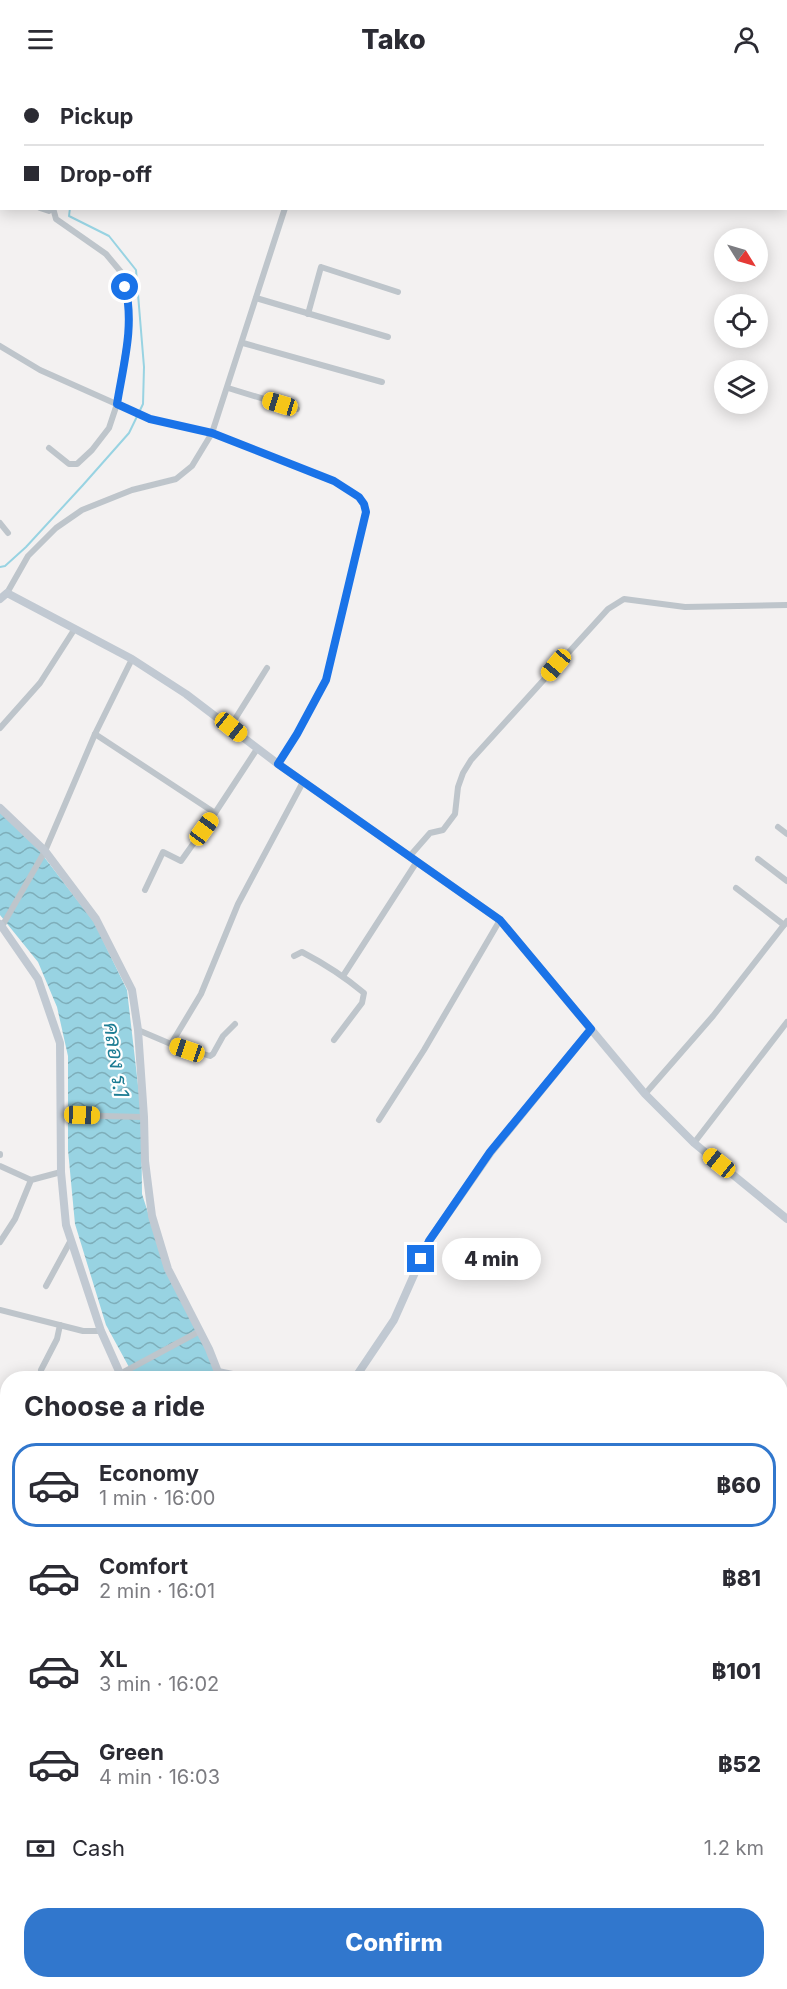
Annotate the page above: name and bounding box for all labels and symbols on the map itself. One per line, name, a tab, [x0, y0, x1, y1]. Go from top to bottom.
north arrow	[714, 228, 768, 282]
route start	[111, 273, 138, 300]
car	[260, 390, 300, 418]
car	[538, 645, 574, 685]
car	[211, 709, 251, 745]
car	[186, 809, 222, 849]
water label: คลอง ร.1	[99, 1021, 134, 1100]
car	[167, 1036, 207, 1064]
car	[64, 1105, 100, 1125]
car	[699, 1145, 739, 1181]
callout: 4 min	[442, 1238, 541, 1280]
route end	[407, 1245, 434, 1272]

